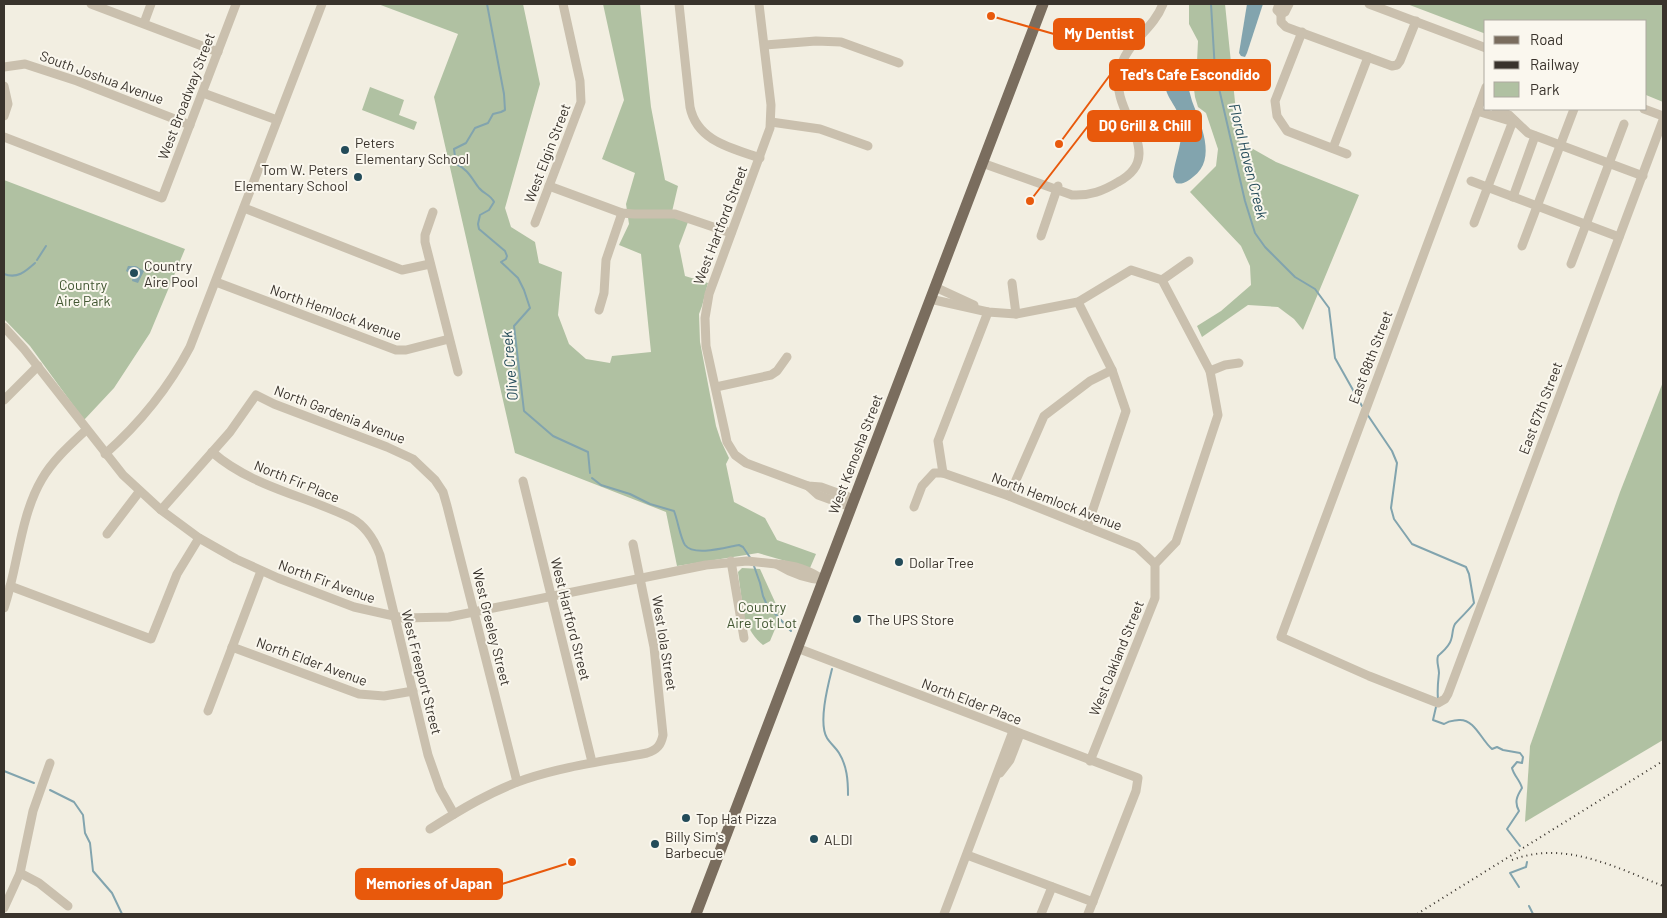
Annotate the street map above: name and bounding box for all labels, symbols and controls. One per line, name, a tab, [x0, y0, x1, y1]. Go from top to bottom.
callout: My Dentist	[1054, 19, 1144, 49]
legend	[1484, 20, 1647, 110]
text: My Dentist	[1064, 24, 1134, 42]
street label: West Broadway Street	[154, 30, 218, 162]
text: Road	[1530, 30, 1563, 48]
street label: South Joshua Avenue	[38, 47, 166, 107]
text: Railway	[1530, 55, 1579, 73]
callout: Ted's Cafe Escondido	[1110, 60, 1270, 90]
text: Ted's Cafe Escondido	[1120, 65, 1260, 83]
text: Park	[1530, 80, 1560, 98]
street label: West Elgin Street	[520, 101, 574, 205]
water label: Floral Haven Creek	[1226, 101, 1272, 221]
callout: DQ Grill & Chill	[1088, 111, 1201, 141]
text: DQ Grill & Chill	[1099, 116, 1191, 134]
place label: Peters Elementary School	[355, 134, 469, 167]
marker: Peters Elementary School	[339, 144, 351, 156]
place label: Tom W. Peters Elementary School	[234, 161, 348, 194]
street label: West Hartford Street	[690, 163, 750, 287]
marker: Tom W. Peters Elementary School	[352, 171, 364, 183]
place label: Country Aire Pool	[144, 257, 198, 290]
marker: Country Aire Pool	[128, 267, 140, 279]
park label: Country Aire Park	[56, 276, 110, 309]
street label: North Hemlock Avenue	[268, 280, 404, 344]
street label: East 68th Street	[1344, 308, 1396, 406]
water label: Olive Creek	[497, 330, 521, 402]
street label: East 67th Street	[1515, 359, 1565, 457]
street label: North Gardenia Avenue	[272, 381, 408, 447]
street label: West Kenosha Street	[824, 392, 886, 516]
street label: North Fir Place	[252, 456, 342, 506]
street label: North Hemlock Avenue	[989, 468, 1125, 534]
place label: Dollar Tree	[909, 554, 974, 571]
street label: North Fir Avenue	[276, 556, 378, 606]
street label: West Hartford Street	[548, 556, 594, 682]
marker: Dollar Tree	[893, 556, 905, 568]
street label: West Greeley Street	[469, 567, 515, 687]
street label: West Iola Street	[649, 594, 681, 692]
park label: Country Aire Tot Lot	[727, 598, 797, 631]
street label: West Oakland Street	[1085, 598, 1147, 718]
street label: West Freeport Street	[398, 608, 446, 736]
place label: The UPS Store	[867, 611, 954, 628]
marker: The UPS Store	[851, 613, 863, 625]
street label: North Elder Avenue	[254, 633, 370, 689]
street label: North Elder Place	[920, 674, 1024, 728]
place label: Top Hat Pizza	[696, 810, 777, 827]
marker: Top Hat Pizza	[680, 812, 692, 824]
place label: Billy Sim's Barbecue	[665, 828, 724, 861]
place label: ALDI	[824, 831, 853, 848]
marker: ALDI	[808, 833, 820, 845]
marker: Billy Sim's Barbecue	[649, 838, 661, 850]
callout: Memories of Japan	[356, 869, 502, 899]
text: Memories of Japan	[366, 874, 492, 892]

